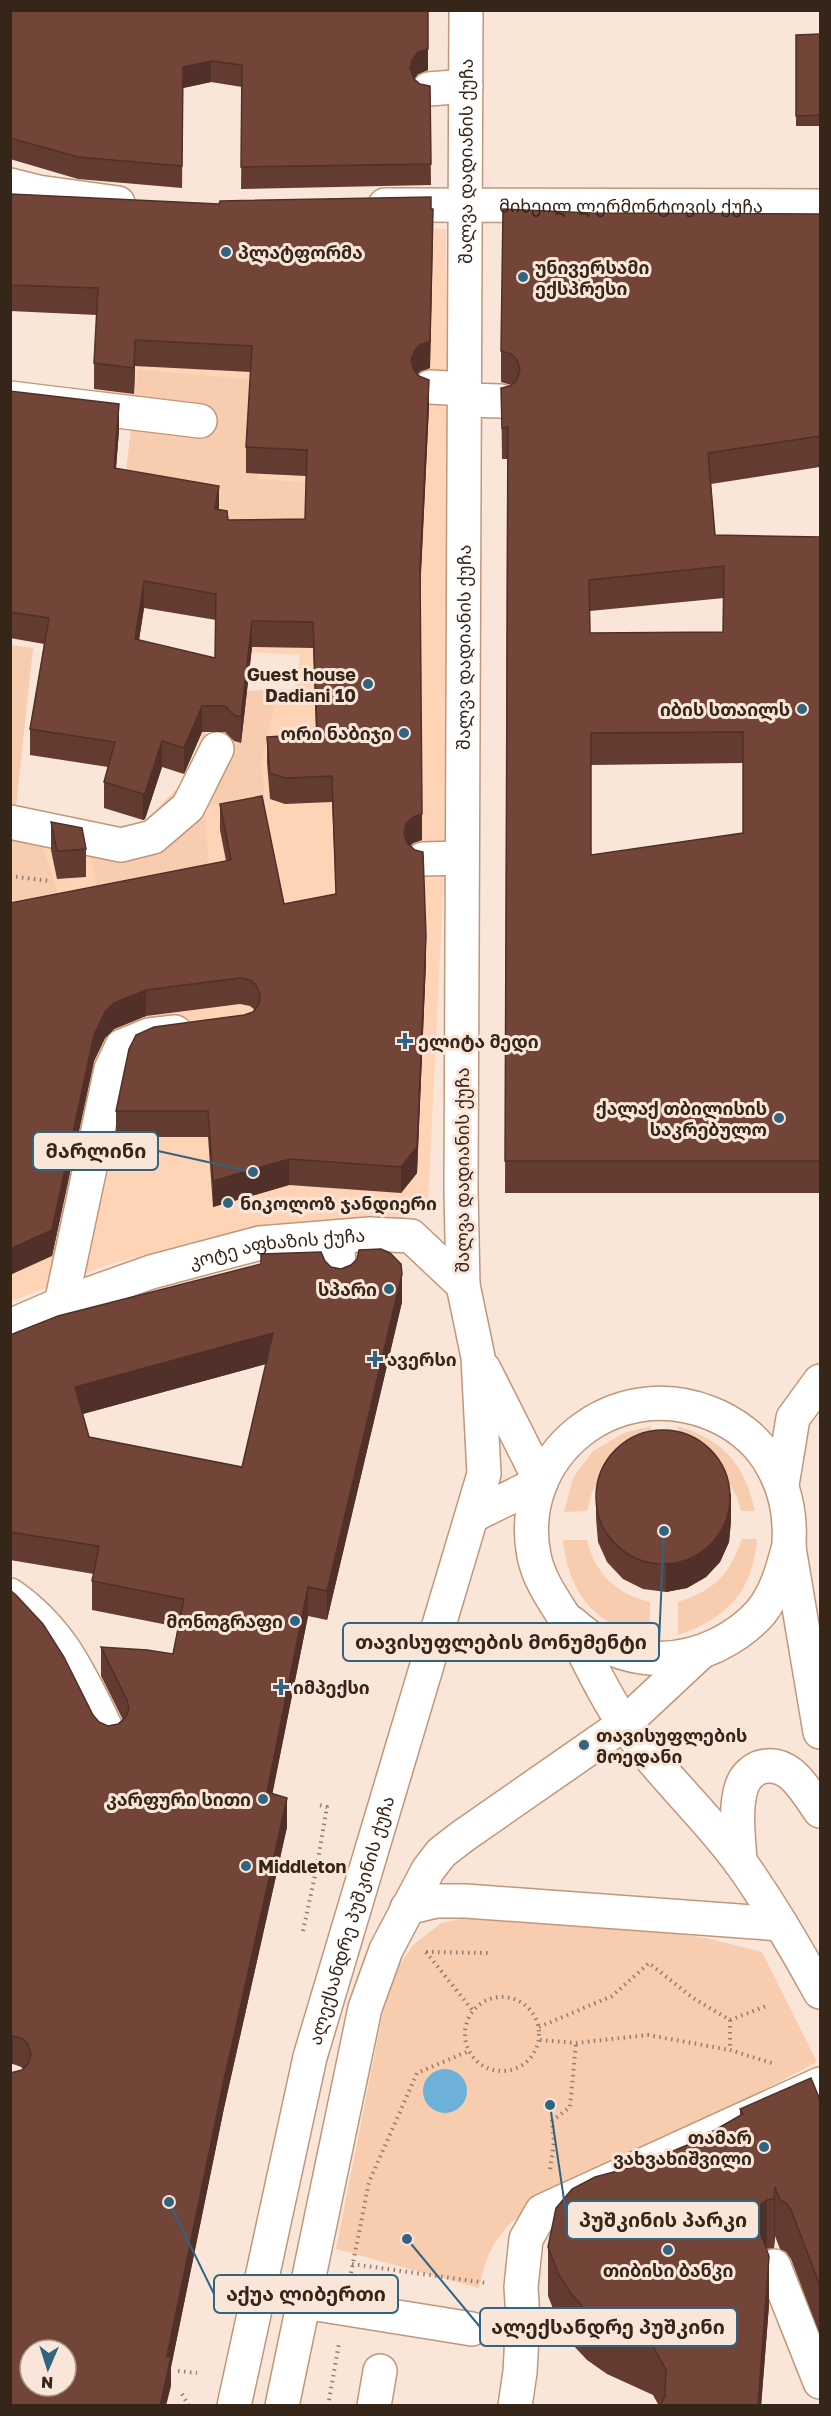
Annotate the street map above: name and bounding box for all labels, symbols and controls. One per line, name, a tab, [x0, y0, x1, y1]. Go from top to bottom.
street label: შალვა დადიანის ქუჩა	[454, 59, 478, 264]
street label: მიხეილ ლერმონტოვის ქუჩა	[499, 194, 763, 218]
place label: პლატფორმა	[238, 241, 363, 264]
marker: პლატფორმა	[219, 245, 233, 259]
place label: უნივერსამი ექსპრესი	[535, 256, 650, 299]
marker: უნივერსამი ექსპრესი	[516, 270, 530, 284]
street label: შალვა დადიანის ქუჩა	[452, 545, 476, 750]
place label: Guest house Dadiani 10	[247, 663, 356, 706]
marker: Guest house Dadiani 10	[361, 677, 375, 691]
place label: იბის სთაილს	[660, 698, 790, 721]
marker: იბის სთაილს	[795, 702, 809, 716]
place label: ორი ნაბიჯი	[281, 722, 392, 744]
marker: ორი ნაბიჯი	[397, 726, 411, 740]
place label: ელიტა მედი	[418, 1030, 539, 1053]
marker: ელიტა მედი	[396, 1032, 414, 1050]
street label: შალვა დადიანის ქუჩა	[451, 1067, 474, 1273]
place label: ქალაქ თბილისის საკრებულო	[596, 1097, 767, 1141]
marker: ქალაქ თბილისის საკრებულო	[772, 1111, 786, 1125]
callout: მარლინი	[33, 1132, 158, 1170]
text: მარლინი	[46, 1138, 146, 1163]
place label: ნიკოლოზ ჯანდიერი	[240, 1192, 437, 1215]
marker: ნიკოლოზ ჯანდიერი	[221, 1196, 235, 1210]
street label: კოტე აფხაზის ქუჩა	[187, 1223, 366, 1273]
place label: სპარი	[318, 1278, 377, 1300]
marker: სპარი	[382, 1282, 396, 1296]
place label: ავერსი	[387, 1348, 457, 1370]
marker: ავერსი	[368, 1352, 382, 1366]
place label: მონოგრაფი	[166, 1610, 283, 1632]
marker: მონოგრაფი	[288, 1614, 302, 1628]
callout: თავისუფლების მონუმენტი	[343, 1623, 659, 1661]
text: თავისუფლების მონუმენტი	[355, 1629, 647, 1654]
place label: იმპექსი	[293, 1676, 370, 1698]
marker: იმპექსი	[274, 1680, 288, 1694]
place label: თავისუფლების მოედანი	[596, 1724, 747, 1768]
marker: თავისუფლების მოედანი	[577, 1738, 591, 1752]
place label: კარფური სითი	[106, 1788, 251, 1810]
marker: კარფური სითი	[256, 1792, 270, 1806]
street label: ალექსანდრე პუშკინის ქუჩა	[303, 1793, 398, 2047]
place label: Middleton	[258, 1855, 347, 1877]
marker: Middleton	[239, 1859, 253, 1873]
place label: თამარ ვახვახიშვილი	[613, 2126, 752, 2170]
marker: თამარ ვახვახიშვილი	[757, 2140, 771, 2154]
callout: პუშკინის პარკი	[567, 2201, 759, 2239]
text: პუშკინის პარკი	[579, 2207, 747, 2232]
marker: თიბისი ბანკი	[661, 2243, 675, 2257]
place label: თიბისი ბანკი	[603, 2259, 733, 2281]
callout: აქუა ლიბერთი	[214, 2275, 398, 2313]
text: აქუა ლიბერთი	[226, 2281, 386, 2306]
callout: ალექსანდრე პუშკინი	[480, 2308, 737, 2346]
text: ალექსანდრე პუშკინი	[491, 2314, 725, 2340]
north arrow	[18, 2338, 78, 2398]
text: N	[41, 2373, 54, 2393]

